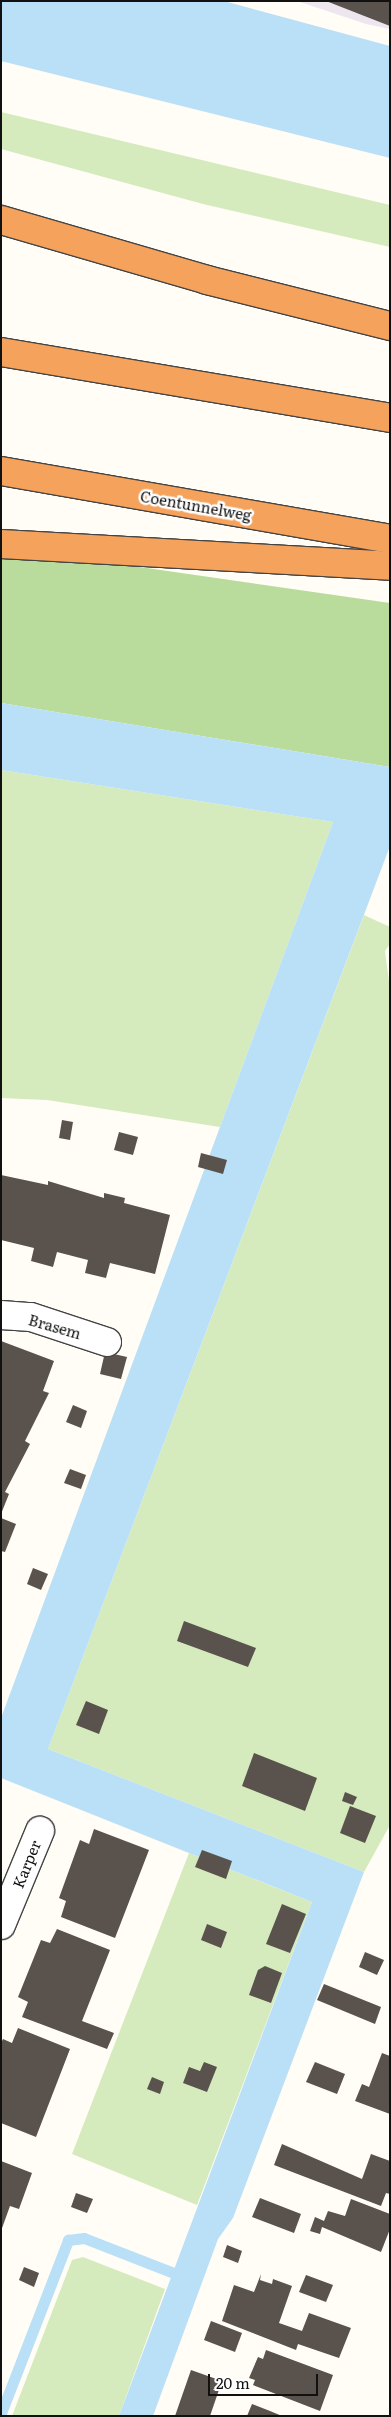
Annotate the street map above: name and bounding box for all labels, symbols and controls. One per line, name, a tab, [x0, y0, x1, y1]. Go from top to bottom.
street label: Coentunnelweg	[139, 486, 253, 524]
street label: Brasem	[27, 1310, 83, 1342]
street label: Karper	[8, 1837, 44, 1891]
scale bar	[211, 2364, 321, 2396]
text: 20 m	[216, 2371, 250, 2394]

